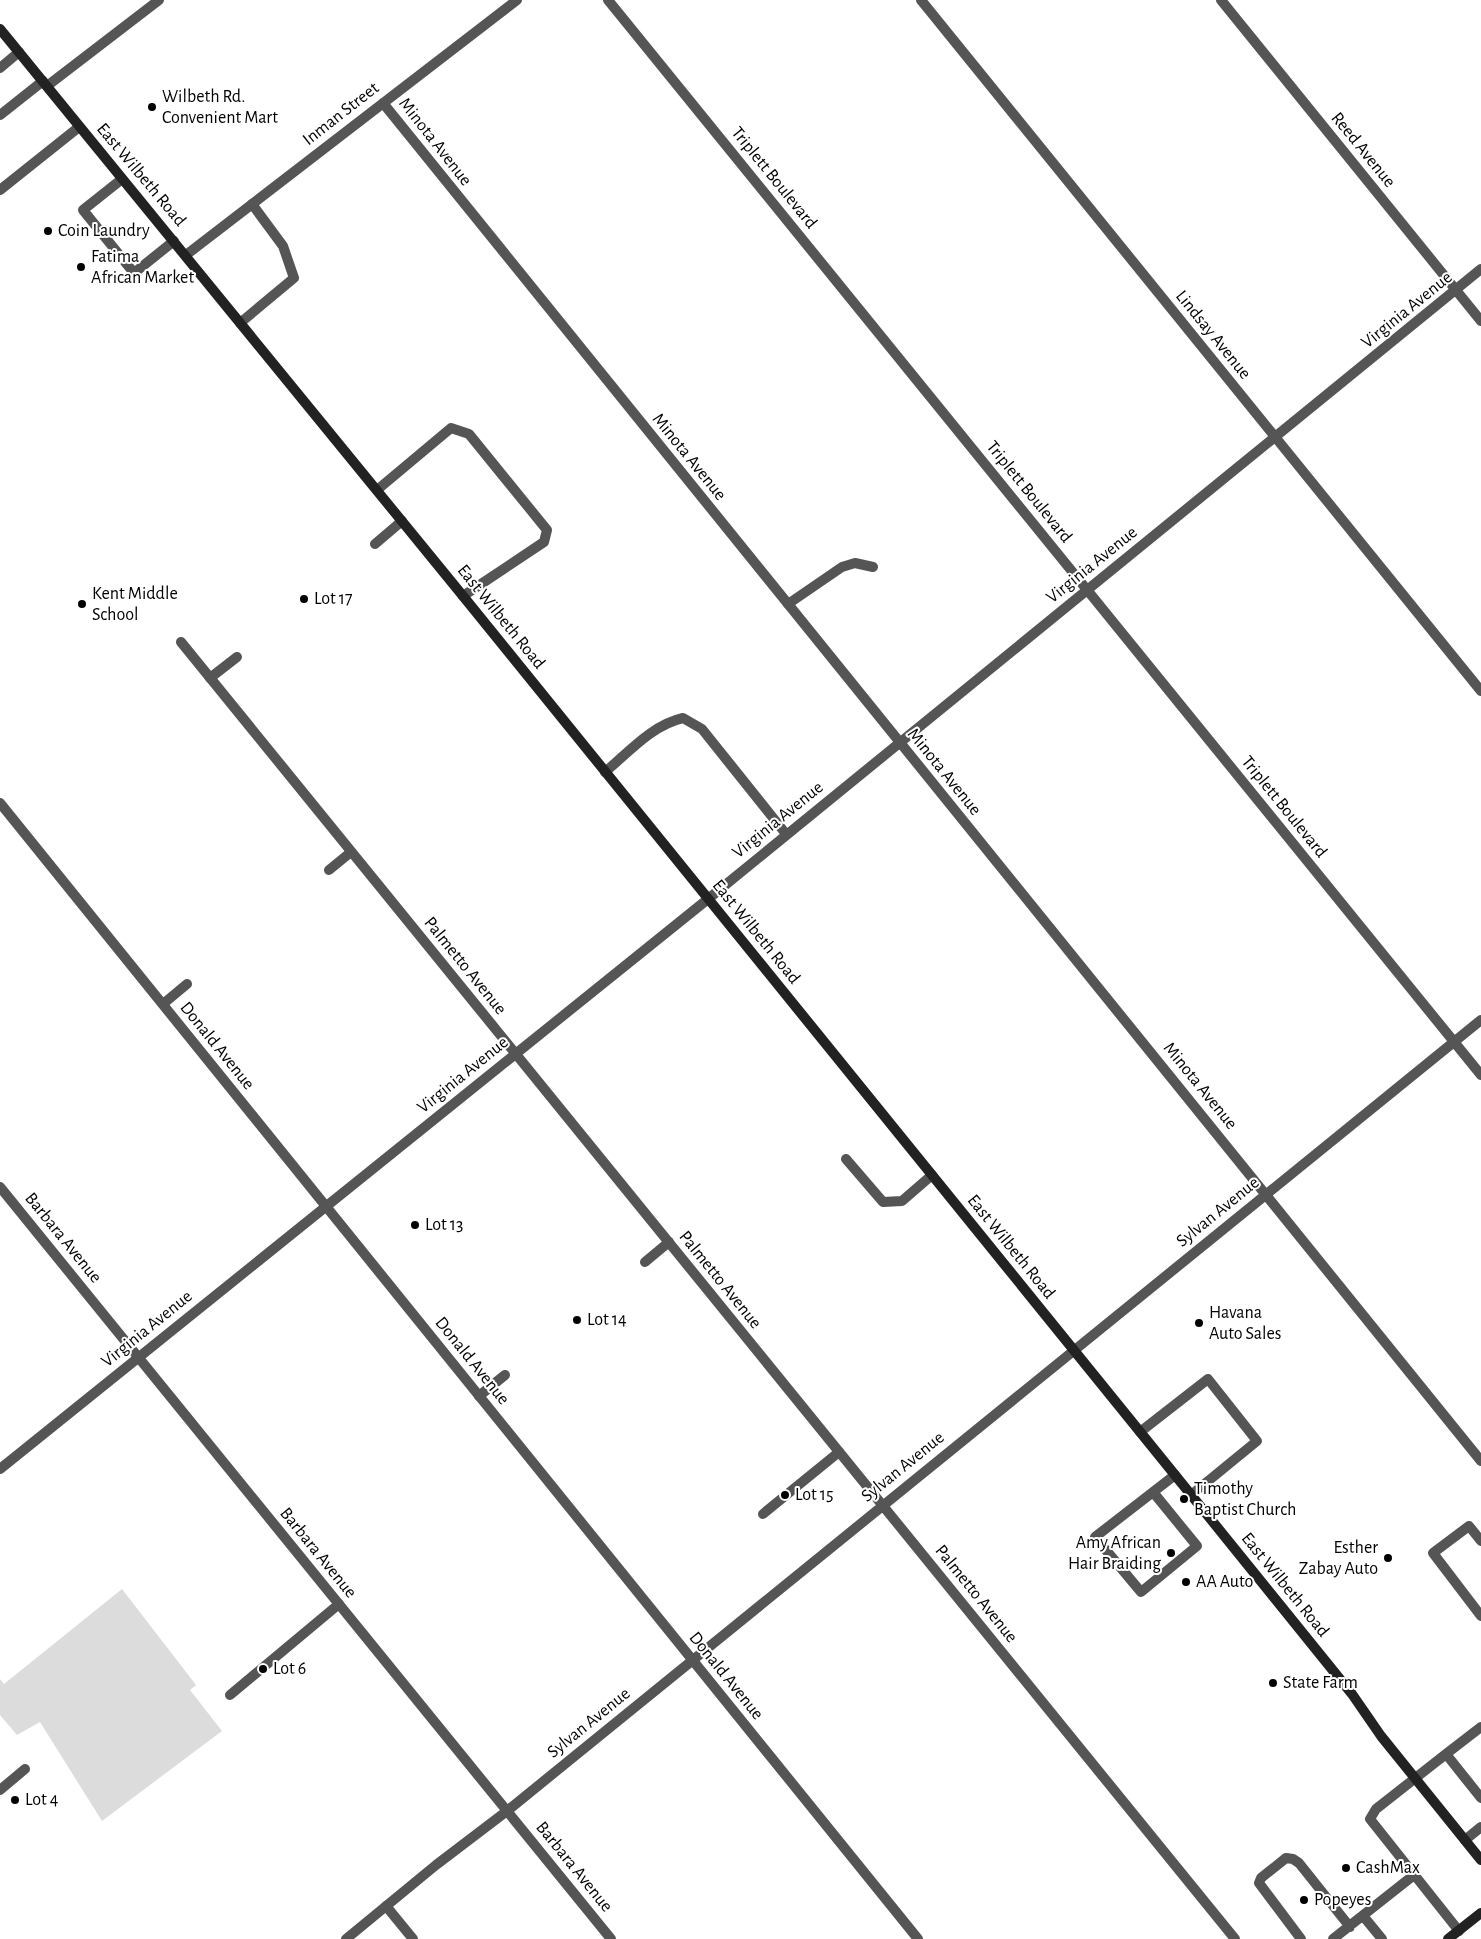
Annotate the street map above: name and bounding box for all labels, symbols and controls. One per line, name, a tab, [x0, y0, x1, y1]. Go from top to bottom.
street label: Inman Street	[300, 79, 383, 149]
place label: Wilbeth Rd. Convenient Mart	[162, 88, 278, 127]
street label: Minota Avenue	[395, 95, 475, 189]
marker: Wilbeth Rd. Convenient Mart	[146, 101, 158, 113]
street label: Reed Avenue	[1327, 109, 1399, 191]
street label: East Wilbeth Road	[93, 120, 189, 230]
street label: Triplett Boulevard	[728, 124, 820, 232]
place label: Coin Laundry	[58, 222, 150, 240]
marker: Coin Laundry	[42, 225, 54, 237]
place label: Fatima African Market	[91, 248, 194, 287]
marker: Fatima African Market	[75, 261, 87, 273]
street label: Virginia Avenue	[1358, 268, 1456, 352]
street label: Lindsay Avenue	[1172, 287, 1254, 383]
street label: Minota Avenue	[649, 410, 729, 504]
street label: Triplett Boulevard	[983, 438, 1075, 546]
street label: Virginia Avenue	[1043, 523, 1141, 607]
street label: East Wilbeth Road	[454, 561, 548, 673]
place label: Kent Middle School	[92, 585, 178, 624]
place label: Lot 17	[314, 590, 352, 608]
marker: Lot 17	[298, 593, 310, 605]
marker: Kent Middle School	[76, 598, 88, 610]
street label: Minota Avenue	[904, 725, 984, 819]
street label: Triplett Boulevard	[1238, 753, 1330, 861]
street label: Virginia Avenue	[729, 778, 827, 862]
street label: East Wilbeth Road	[709, 876, 803, 988]
street label: Palmetto Avenue	[420, 914, 510, 1018]
street label: Donald Avenue	[176, 999, 258, 1093]
street label: Virginia Avenue	[414, 1033, 512, 1117]
street label: Minota Avenue	[1160, 1039, 1240, 1133]
street label: Sylvan Avenue	[1173, 1173, 1263, 1251]
street label: Barbara Avenue	[21, 1189, 105, 1287]
street label: East Wilbeth Road	[964, 1191, 1058, 1303]
place label: Lot 13	[425, 1216, 463, 1234]
marker: Lot 13	[409, 1219, 421, 1231]
street label: Palmetto Avenue	[675, 1228, 765, 1332]
street label: Virginia Avenue	[98, 1287, 196, 1371]
place label: Havana Auto Sales	[1209, 1304, 1281, 1343]
place label: Lot 14	[587, 1311, 627, 1329]
street label: Donald Avenue	[431, 1314, 513, 1408]
marker: Lot 14	[571, 1314, 583, 1326]
marker: Havana Auto Sales	[1193, 1317, 1205, 1329]
street label: Sylvan Avenue	[858, 1428, 948, 1506]
place label: Timothy Baptist Church	[1194, 1480, 1296, 1519]
place label: Lot 15	[795, 1486, 834, 1504]
marker: Lot 15	[779, 1489, 791, 1501]
marker: Timothy Baptist Church	[1178, 1493, 1190, 1505]
street label: Barbara Avenue	[276, 1504, 360, 1602]
street label: East Wilbeth Road	[1238, 1529, 1332, 1641]
place label: Amy African Hair Braiding	[1068, 1534, 1161, 1573]
place label: Esther Zabay Auto	[1299, 1539, 1378, 1578]
street label: Palmetto Avenue	[931, 1542, 1021, 1646]
marker: Amy African Hair Braiding	[1165, 1547, 1177, 1559]
marker: Esther Zabay Auto	[1382, 1552, 1394, 1564]
place label: AA Auto	[1196, 1573, 1253, 1591]
marker: AA Auto	[1180, 1576, 1192, 1588]
street label: Donald Avenue	[685, 1629, 767, 1723]
place label: Lot 6	[273, 1660, 306, 1678]
marker: Lot 6	[257, 1663, 269, 1675]
place label: State Farm	[1283, 1674, 1358, 1692]
marker: State Farm	[1267, 1677, 1279, 1689]
street label: Sylvan Avenue	[544, 1684, 634, 1762]
place label: Lot 4	[25, 1791, 59, 1809]
marker: Lot 4	[9, 1794, 21, 1806]
street label: Barbara Avenue	[532, 1818, 616, 1916]
place label: CashMax	[1356, 1859, 1420, 1877]
marker: CashMax	[1340, 1862, 1352, 1874]
place label: Popeyes	[1314, 1891, 1371, 1909]
marker: Popeyes	[1298, 1894, 1310, 1906]

